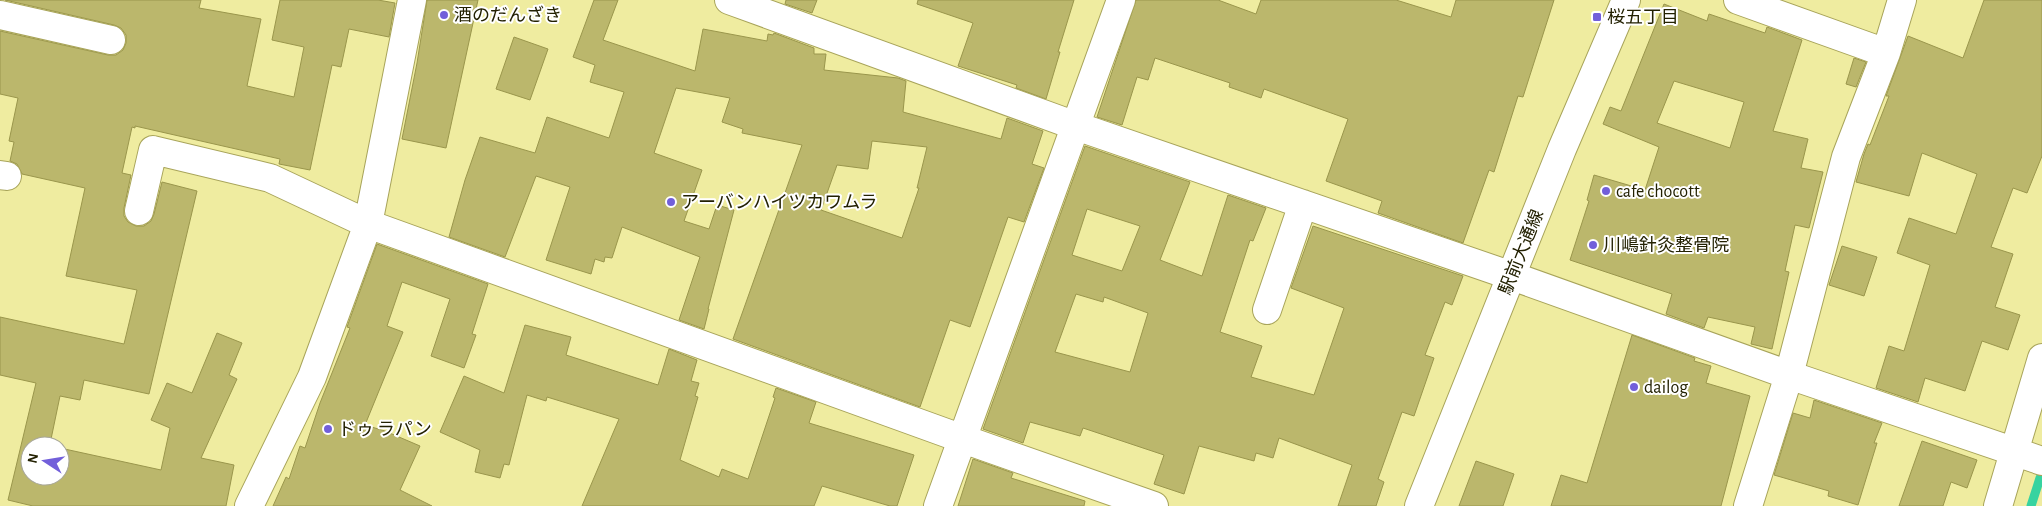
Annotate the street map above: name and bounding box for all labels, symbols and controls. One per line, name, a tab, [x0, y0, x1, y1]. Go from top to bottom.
place label: 酒のだんざき	[454, 5, 562, 25]
place label: 桜五丁目	[1607, 8, 1679, 27]
marker: 酒のだんざき	[438, 9, 450, 21]
marker: 桜五丁目	[1591, 11, 1603, 23]
place label: cafe chocott	[1616, 183, 1700, 201]
marker: cafe chocott	[1600, 185, 1612, 197]
place label: アーバンハイツカワムラ	[681, 193, 877, 212]
marker: アーバンハイツカワムラ	[665, 196, 677, 208]
street label: 駅前大通線	[1495, 207, 1547, 297]
place label: 川嶋針灸整骨院	[1603, 235, 1729, 255]
marker: 川嶋針灸整骨院	[1587, 239, 1599, 251]
place label: dailog	[1644, 379, 1688, 397]
marker: dailog	[1628, 381, 1640, 393]
place label: ドゥ ラパン	[338, 421, 432, 439]
marker: ドゥ ラパン	[322, 423, 334, 435]
north arrow	[20, 436, 70, 486]
text: N	[25, 452, 41, 465]

